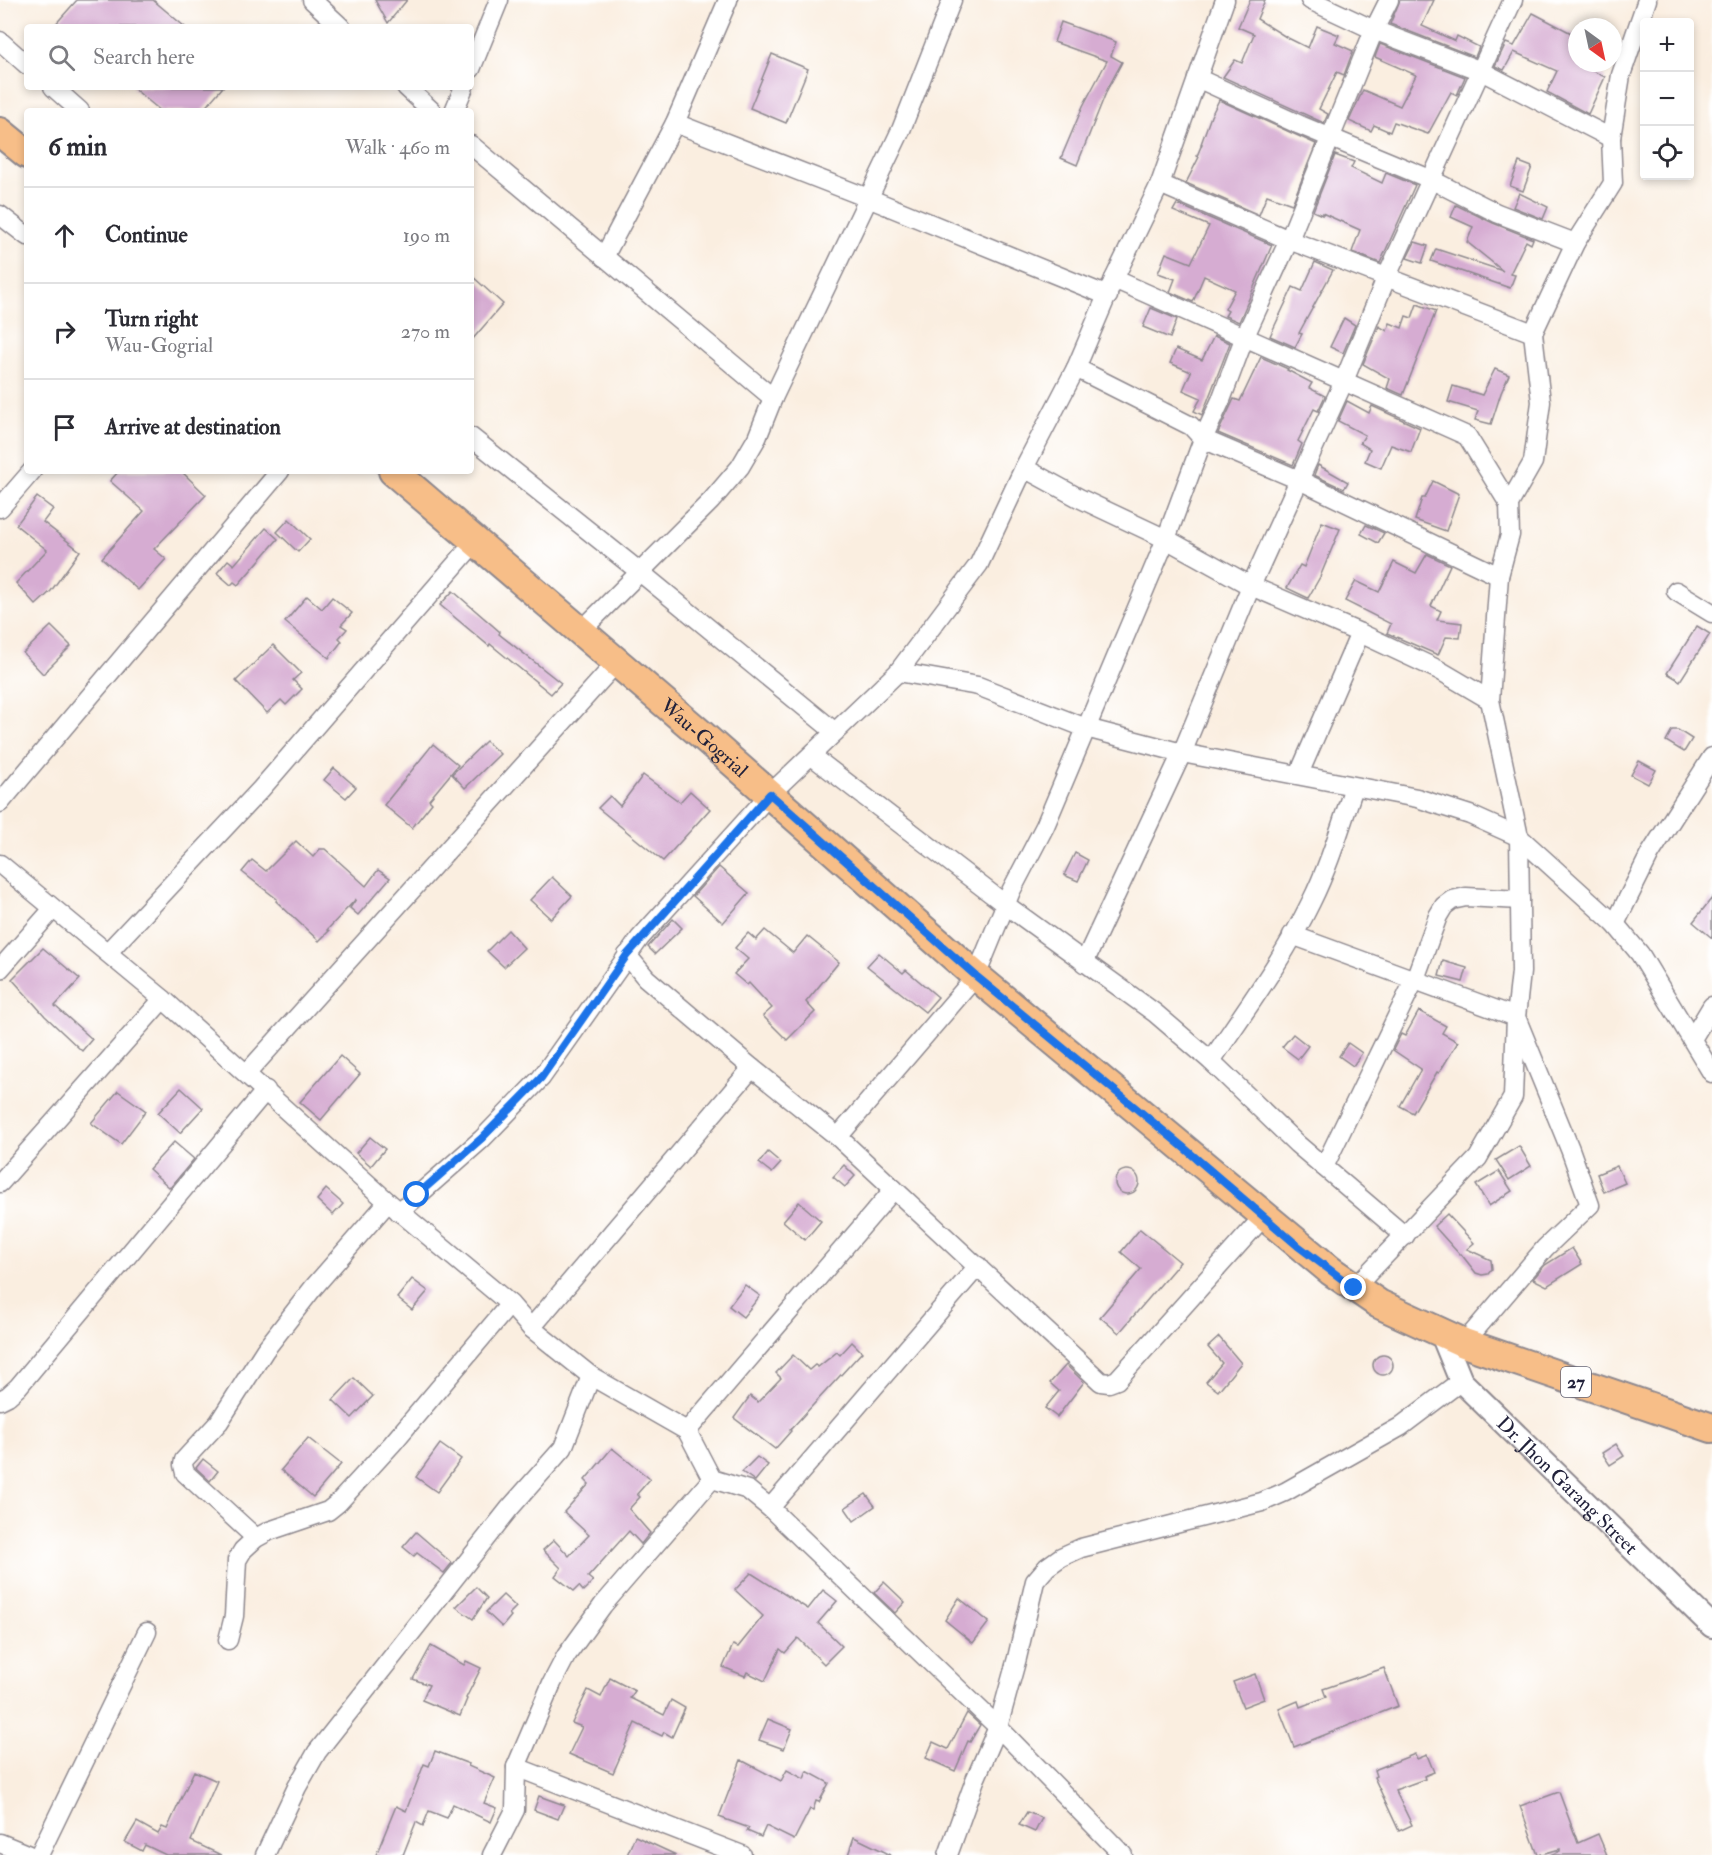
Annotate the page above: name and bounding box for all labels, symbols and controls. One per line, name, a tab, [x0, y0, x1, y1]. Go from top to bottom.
north arrow	[1568, 18, 1622, 72]
map controls	[1640, 18, 1694, 180]
button: +	[1640, 18, 1694, 72]
search box	[24, 24, 474, 90]
icon: search	[45, 41, 78, 74]
text: Search here	[93, 43, 195, 71]
button: −	[1640, 72, 1694, 126]
button: locate	[1640, 126, 1694, 180]
text: 6 min	[48, 131, 107, 163]
text: Walk · 460 m	[345, 135, 450, 160]
icon: ahead	[48, 219, 81, 252]
text: Continue	[105, 221, 188, 249]
text: 190 m	[403, 223, 450, 248]
text: Turn right	[105, 305, 198, 333]
icon: right	[48, 315, 81, 348]
text: 270 m	[401, 319, 450, 344]
text: Wau-Gogrial	[105, 333, 213, 358]
icon: arrive	[48, 411, 81, 444]
text: Arrive at destination	[105, 413, 281, 441]
street label: Wau-Gogrial	[654, 692, 753, 783]
route start	[403, 1181, 429, 1207]
route end	[1340, 1274, 1366, 1300]
road number: 27	[1561, 1367, 1591, 1397]
street label: Dr. Jhon Garang Street	[1491, 1411, 1644, 1560]

